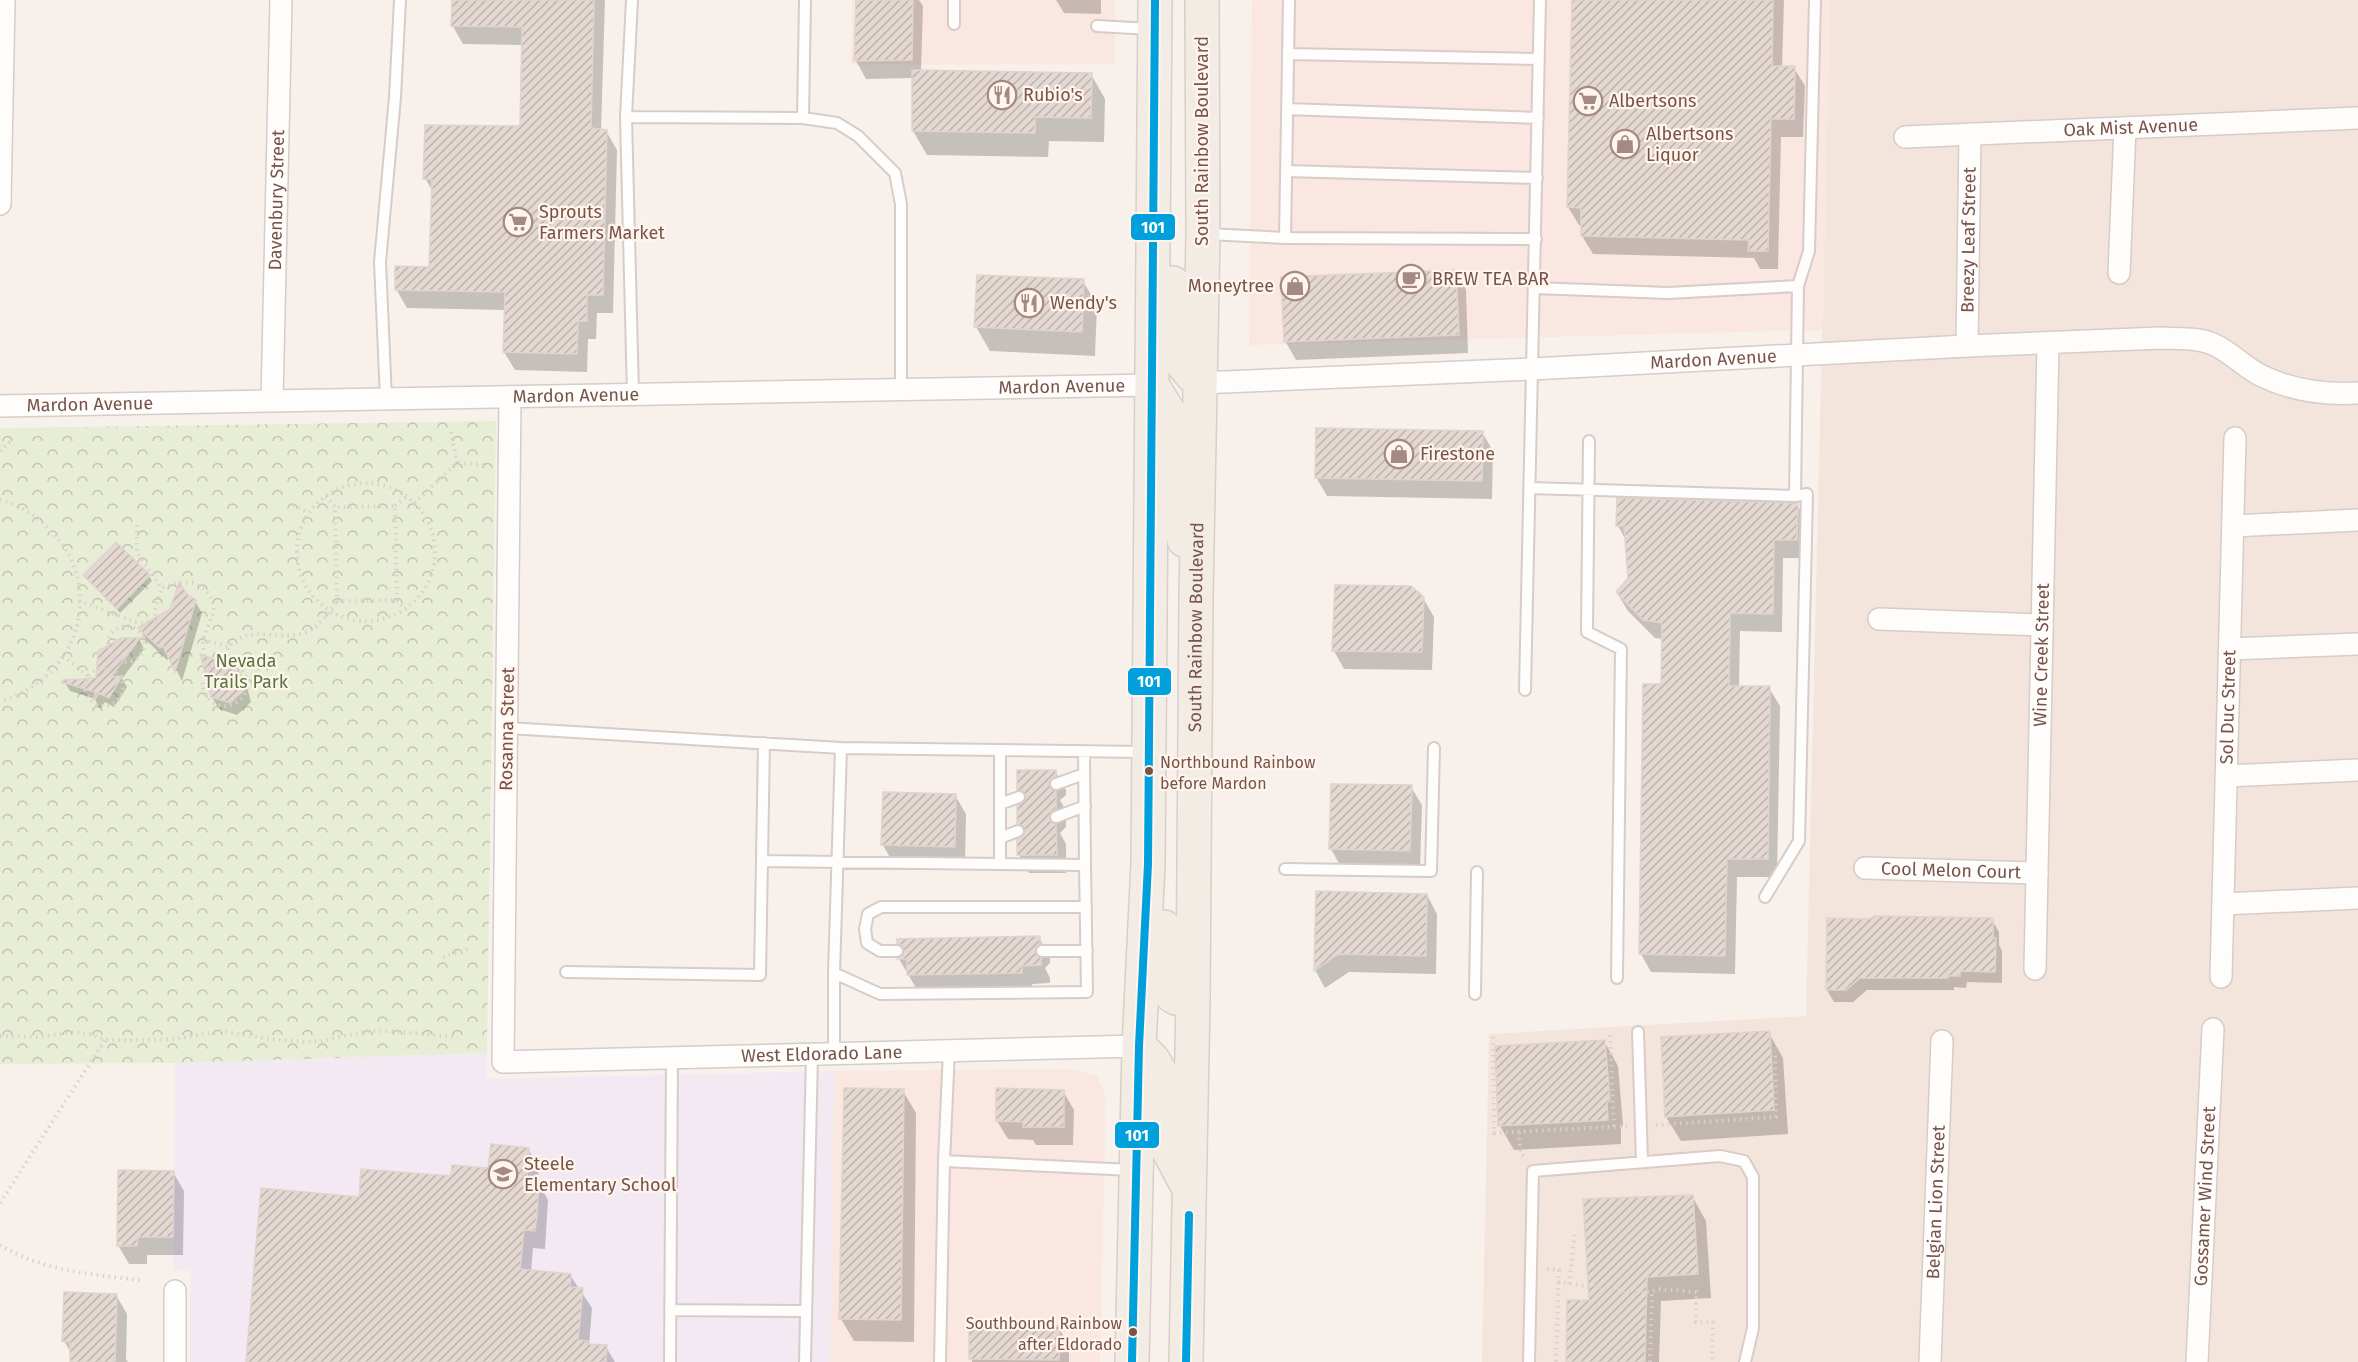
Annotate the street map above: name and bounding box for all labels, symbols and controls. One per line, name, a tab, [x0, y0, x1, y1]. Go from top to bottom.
street label: South Rainbow Boulevard	[1191, 36, 1213, 246]
restaurant icon: Rubio's	[986, 79, 1018, 111]
place label: Rubio's	[1023, 84, 1083, 106]
supermarket icon: Albertsons	[1572, 85, 1604, 117]
place label: Albertsons	[1609, 90, 1696, 112]
street label: Oak Mist Avenue	[2063, 114, 2199, 141]
place label: Albertsons Liquor	[1646, 123, 1733, 166]
shop icon: Albertsons Liquor	[1609, 128, 1641, 160]
street label: Davenbury Street	[264, 129, 289, 271]
street label: Breezy Leaf Street	[1956, 166, 1981, 313]
place label: Sprouts Farmers Market	[539, 201, 665, 244]
supermarket icon: Sprouts Farmers Market	[502, 206, 534, 238]
line badge: 101	[1130, 213, 1176, 241]
text: 101	[1141, 218, 1165, 237]
cafe icon: BREW TEA BAR	[1395, 263, 1427, 295]
place label: BREW TEA BAR	[1432, 268, 1549, 290]
shop icon: Moneytree	[1279, 270, 1311, 302]
place label: Moneytree	[1188, 275, 1274, 297]
restaurant icon: Wendy's	[1013, 287, 1045, 319]
place label: Wendy's	[1050, 292, 1117, 314]
street label: Mardon Avenue	[1650, 345, 1777, 374]
street label: Mardon Avenue	[998, 374, 1125, 399]
street label: Mardon Avenue	[512, 383, 639, 408]
street label: Mardon Avenue	[26, 392, 154, 417]
shop icon: Firestone	[1383, 438, 1415, 470]
place label: Firestone	[1420, 443, 1495, 465]
street label: South Rainbow Boulevard	[1184, 522, 1208, 732]
street label: Wine Creek Street	[2029, 582, 2054, 727]
street label: Sol Duc Street	[2216, 649, 2241, 765]
park label: Nevada Trails Park	[204, 650, 289, 693]
street label: Rosanna Street	[495, 667, 519, 791]
line badge: 101	[1127, 667, 1172, 696]
text: 101	[1137, 672, 1161, 691]
place label: Northbound Rainbow before Mardon	[1160, 753, 1316, 793]
marker: Northbound Rainbow before Mardon	[1143, 765, 1155, 777]
street label: Cool Melon Court	[1881, 857, 2022, 884]
street label: West Eldorado Lane	[741, 1041, 903, 1067]
street label: Gossamer Wind Street	[2190, 1105, 2220, 1287]
line badge: 101	[1114, 1121, 1160, 1149]
street label: Belgian Lion Street	[1922, 1124, 1950, 1280]
text: 101	[1125, 1126, 1149, 1145]
place label: Steele Elementary School	[524, 1153, 676, 1196]
school or university icon: Steele Elementary School	[487, 1158, 519, 1190]
place label: Southbound Rainbow after Eldorado	[966, 1314, 1123, 1354]
marker: Southbound Rainbow after Eldorado	[1127, 1326, 1139, 1338]

